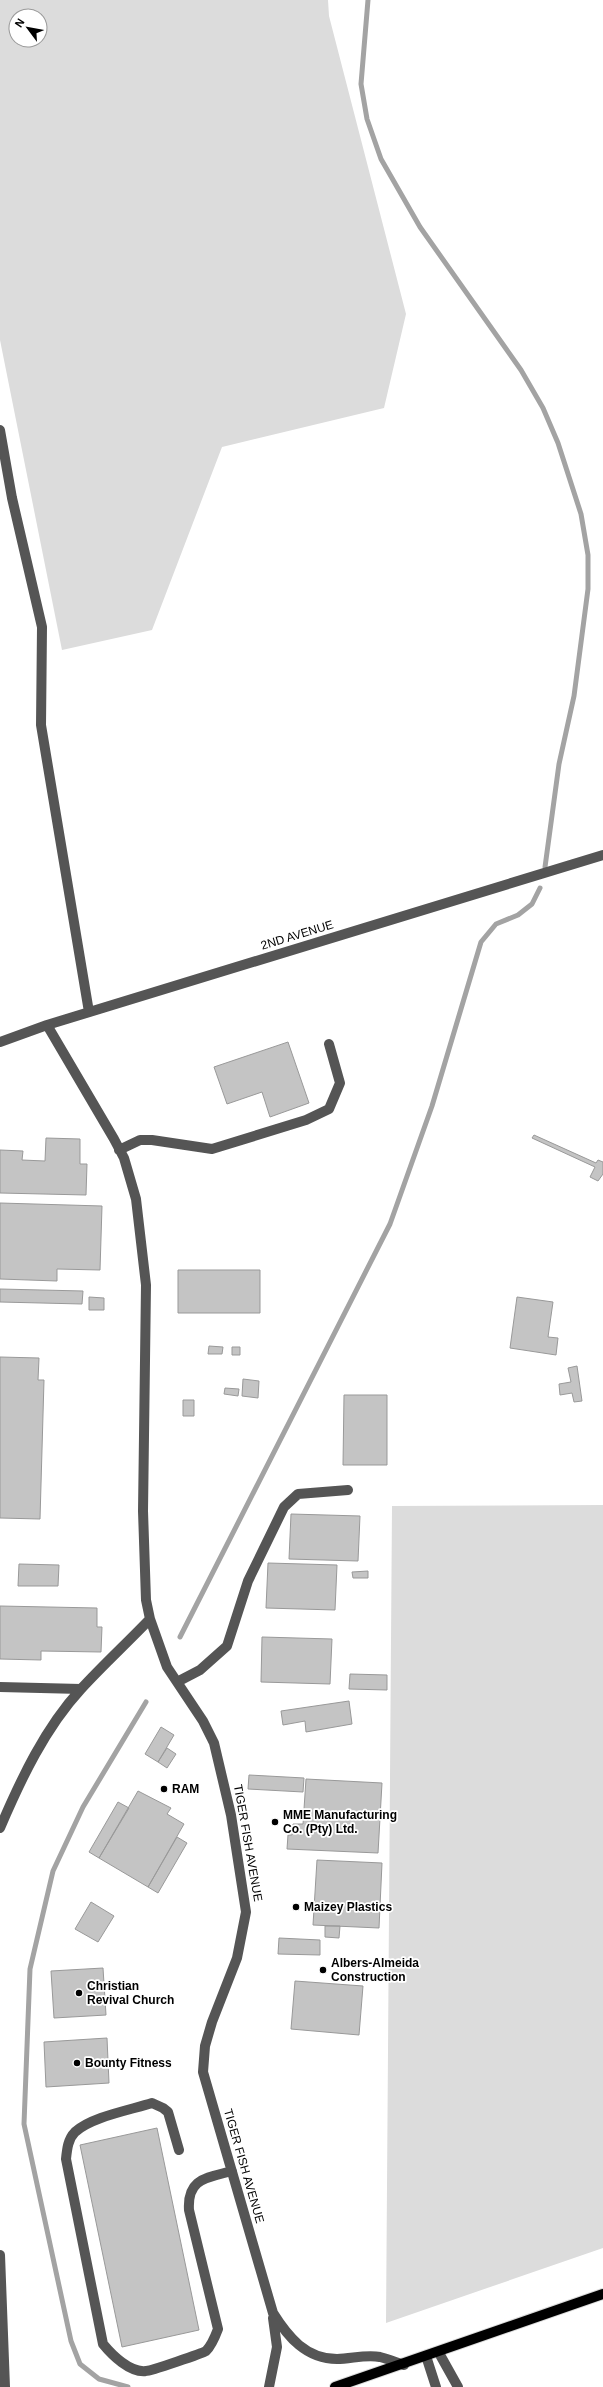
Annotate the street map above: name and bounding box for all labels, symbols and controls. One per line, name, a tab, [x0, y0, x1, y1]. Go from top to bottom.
north arrow	[8, 8, 48, 48]
text: N	[12, 16, 27, 29]
street label: 2ND AVENUE	[259, 917, 335, 953]
place label: RAM	[172, 1782, 199, 1796]
street label: TIGER FISH AVENUE	[231, 1783, 265, 1903]
marker: RAM	[159, 1784, 169, 1794]
place label: MME Manufacturing Co. (Pty) Ltd.	[283, 1808, 397, 1836]
marker: MME Manufacturing Co. (Pty) Ltd.	[270, 1817, 280, 1827]
place label: Maizey Plastics	[304, 1900, 392, 1914]
marker: Maizey Plastics	[291, 1902, 301, 1912]
place label: Albers-Almeida Construction	[331, 1956, 419, 1984]
marker: Albers-Almeida Construction	[318, 1965, 328, 1975]
place label: Christian Revival Church	[87, 1979, 174, 2007]
marker: Christian Revival Church	[74, 1988, 84, 1998]
place label: Bounty Fitness	[85, 2056, 172, 2070]
marker: Bounty Fitness	[72, 2058, 82, 2068]
street label: TIGER FISH AVENUE	[221, 2107, 267, 2225]

